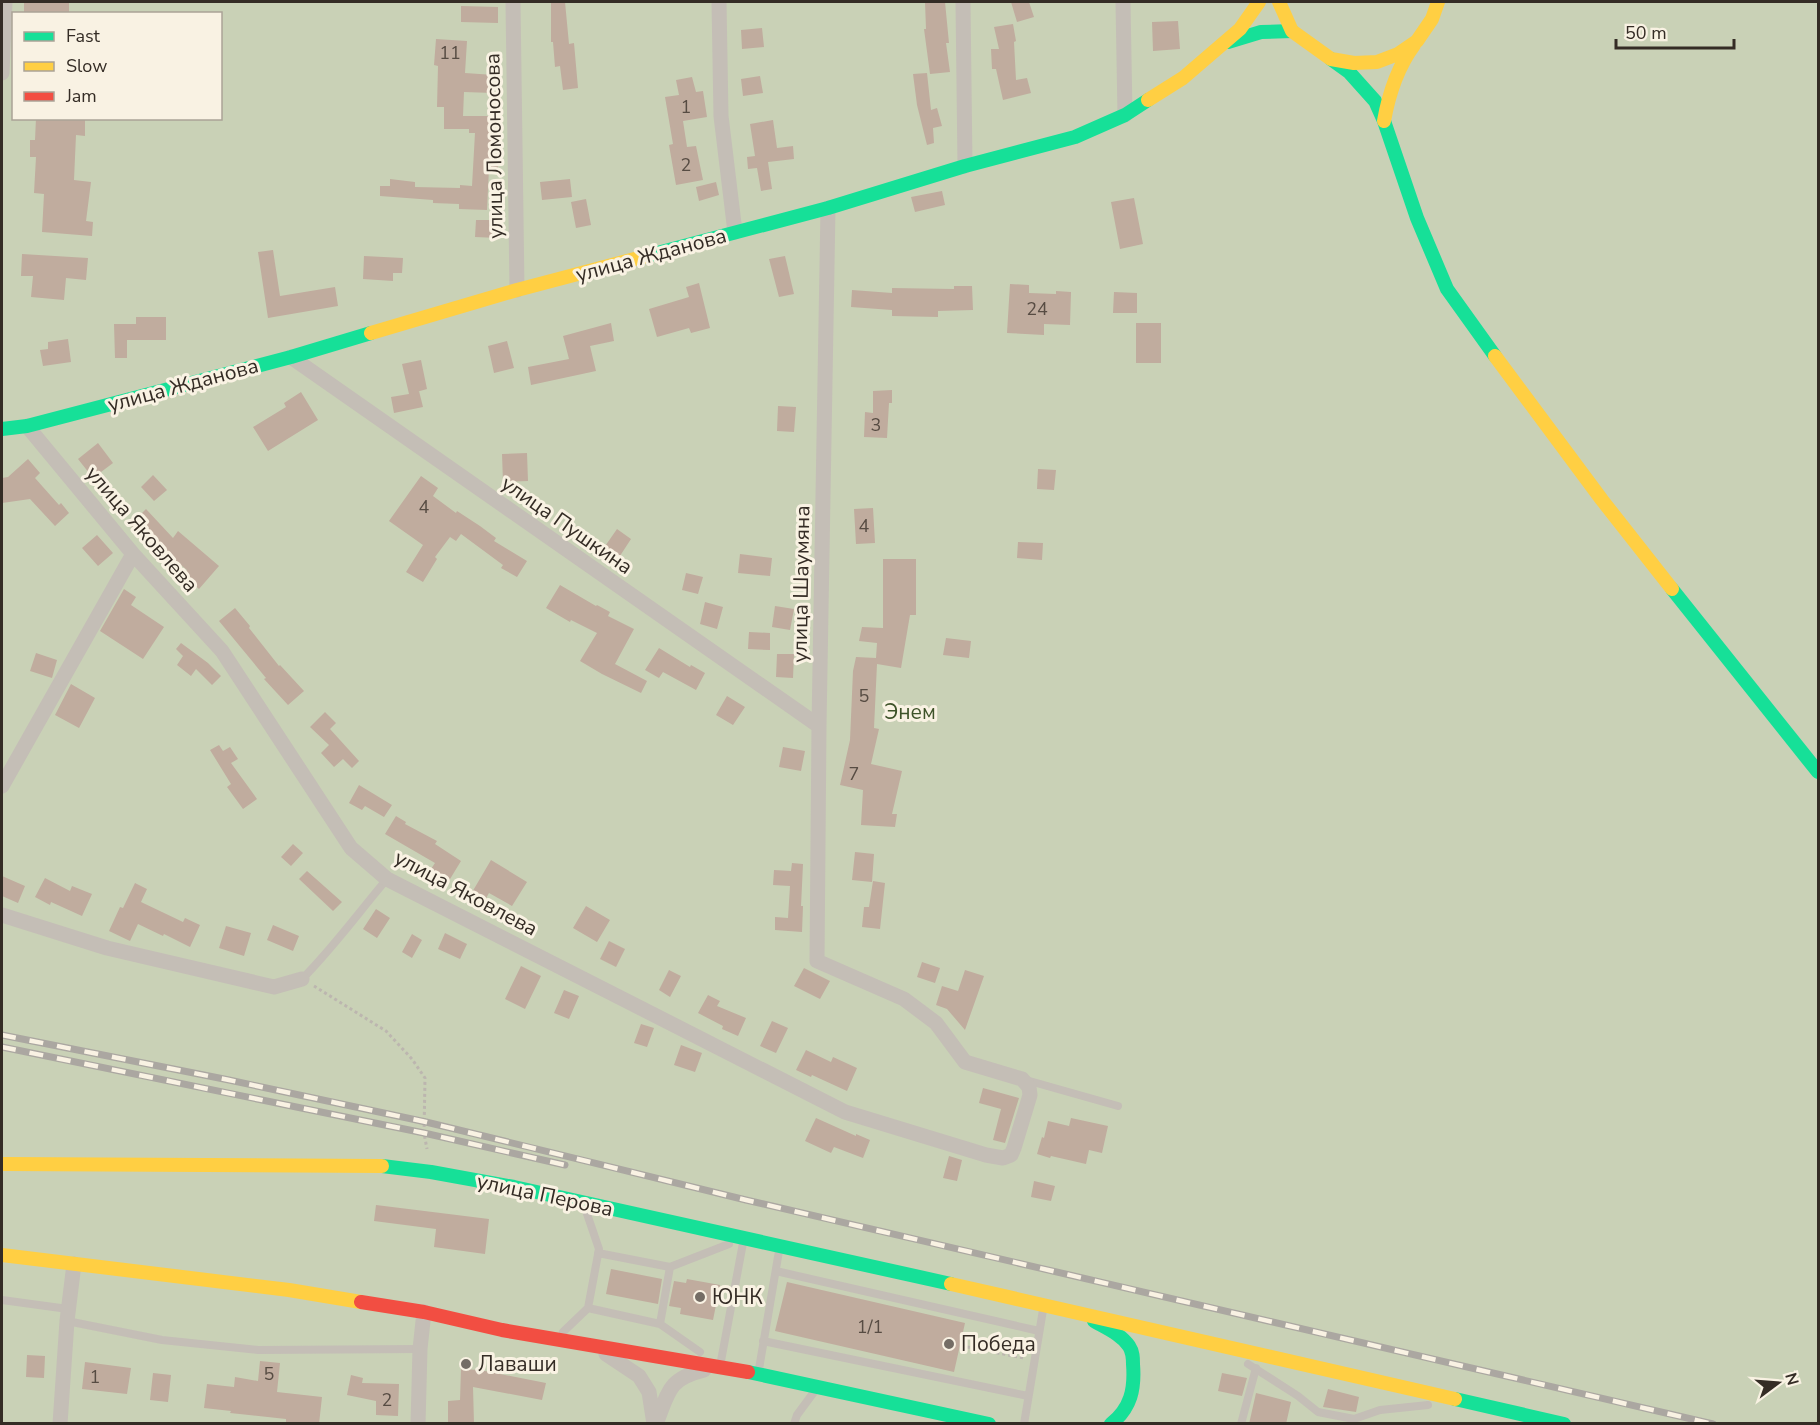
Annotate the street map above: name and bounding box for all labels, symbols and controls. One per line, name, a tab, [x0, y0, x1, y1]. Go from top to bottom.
legend	[12, 12, 222, 120]
scale bar	[1616, 12, 1734, 50]
text: 50 m	[1625, 21, 1667, 45]
text: Fast	[66, 24, 101, 48]
house number: 11	[439, 41, 461, 65]
street label: улица Ломоносова	[478, 53, 510, 239]
text: Slow	[66, 54, 107, 78]
text: Jam	[65, 84, 97, 108]
house number: 1	[681, 95, 691, 119]
house number: 2	[681, 153, 691, 177]
street label: улица Жданова	[572, 221, 730, 289]
house number: 24	[1026, 297, 1048, 321]
street label: улица Жданова	[104, 351, 262, 419]
house number: 3	[871, 413, 881, 437]
street label: улица Яковлева	[79, 460, 205, 598]
street label: улица Пушкина	[496, 469, 638, 581]
house number: 4	[419, 495, 430, 519]
street label: улица Шаумяна	[786, 505, 816, 663]
house number: 4	[859, 514, 870, 538]
house number: 5	[859, 684, 869, 708]
park label: Энем	[884, 698, 936, 726]
house number: 7	[849, 762, 859, 786]
street label: улица Яковлева	[389, 843, 543, 943]
street label: улица Перова	[474, 1167, 616, 1223]
place label: ЮНК	[712, 1283, 763, 1311]
marker: ЮНК	[693, 1290, 707, 1304]
house number: 1/1	[857, 1315, 883, 1339]
place label: Победа	[961, 1330, 1036, 1358]
marker: Победа	[942, 1337, 956, 1351]
place label: Лаваши	[478, 1350, 557, 1378]
north arrow	[1748, 1353, 1808, 1413]
marker: Лаваши	[459, 1357, 473, 1371]
house number: 5	[264, 1362, 274, 1386]
house number: 1	[90, 1365, 100, 1389]
text: N	[1779, 1370, 1804, 1388]
house number: 2	[382, 1388, 392, 1412]

